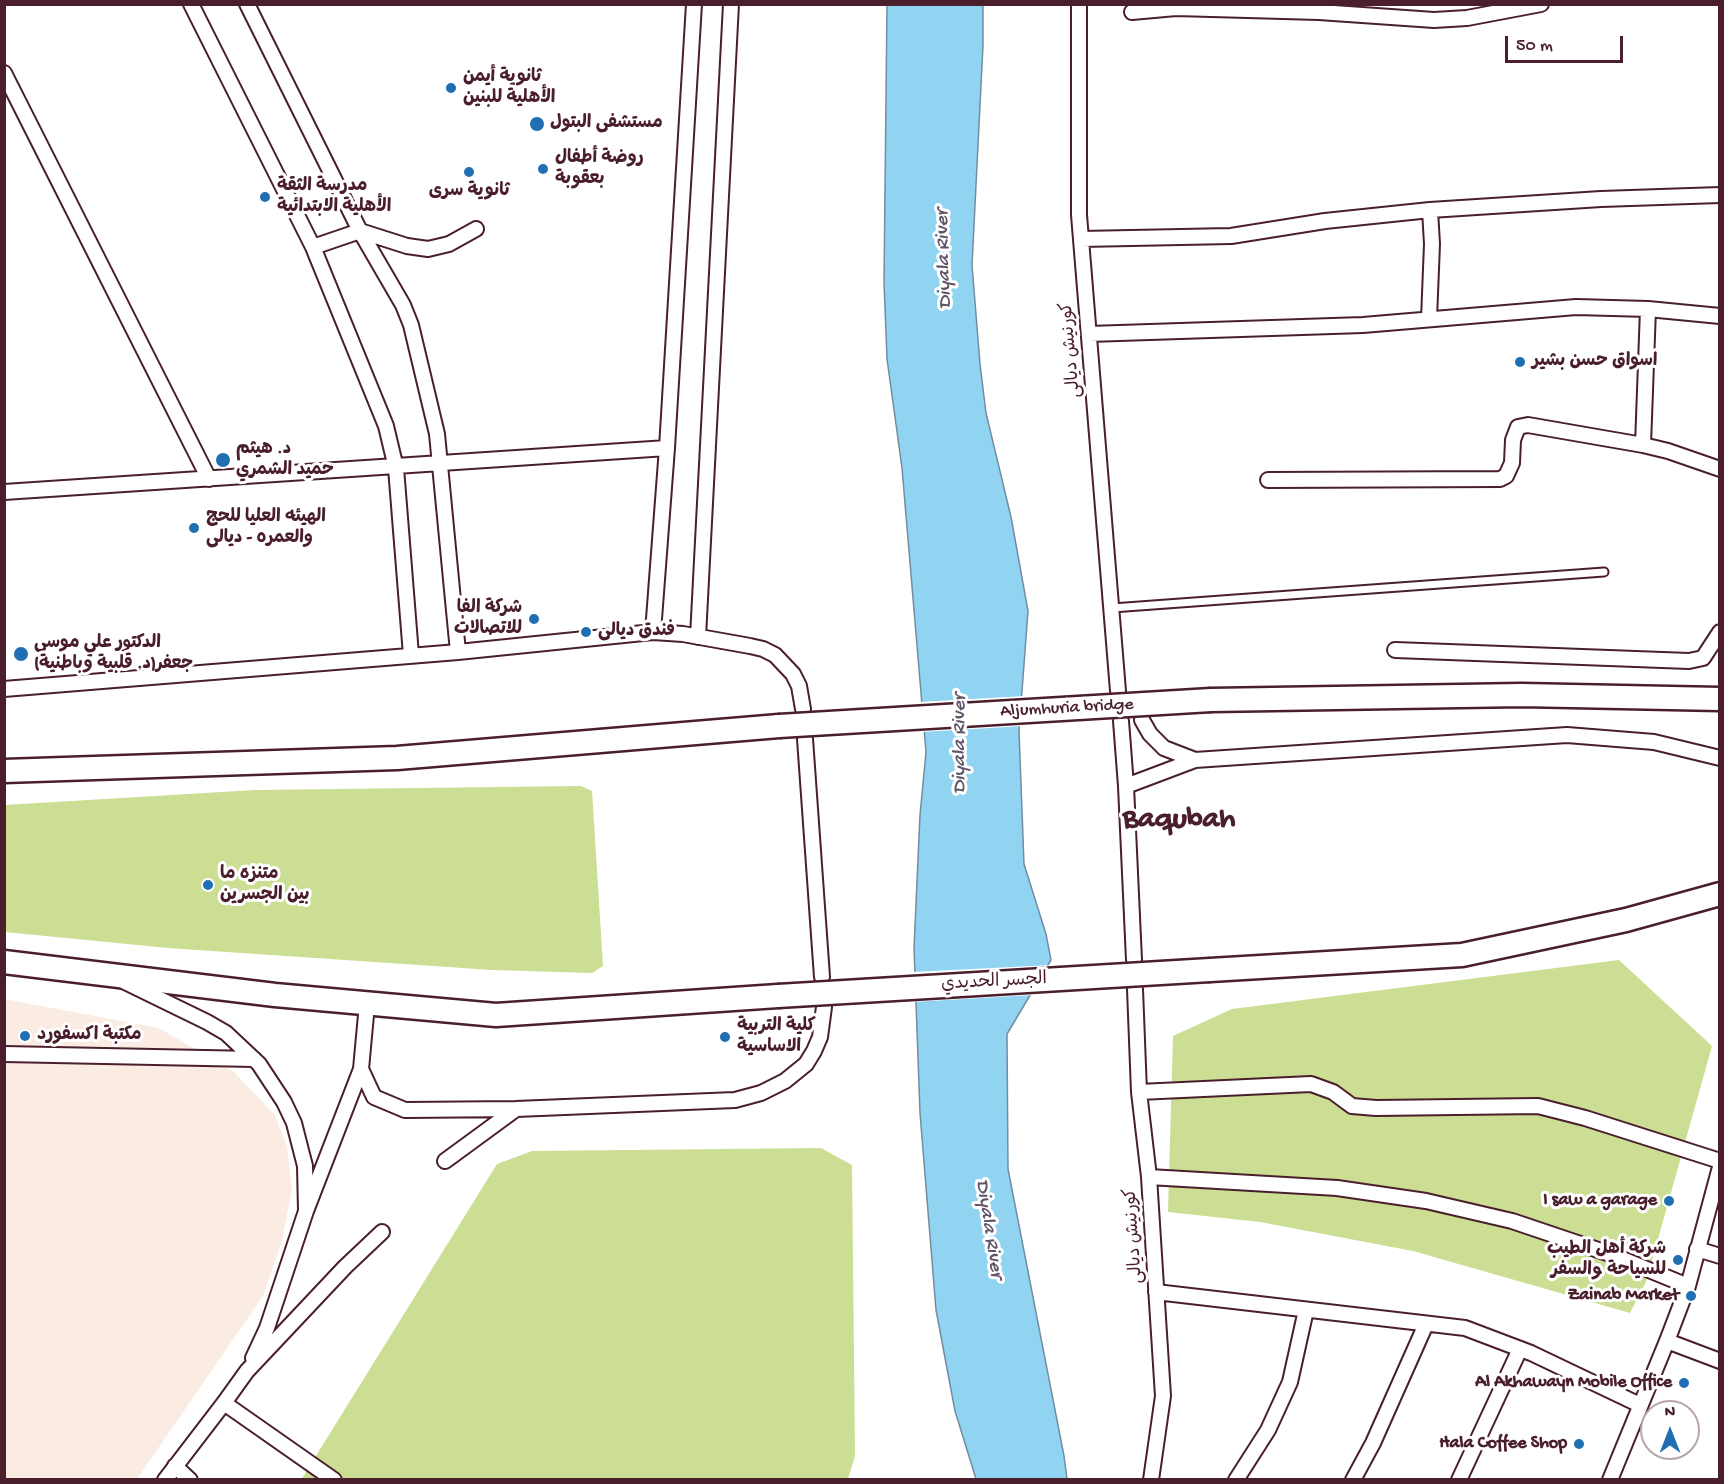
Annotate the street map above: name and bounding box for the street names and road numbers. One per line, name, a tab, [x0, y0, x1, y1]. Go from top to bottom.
street label: كورنيش ديالى	[1057, 301, 1087, 399]
street label: Aljumhuria bridge	[1000, 695, 1134, 723]
street label: الجسر الحديدي	[941, 969, 1047, 997]
street label: كورنيش ديالى	[1121, 1188, 1149, 1284]

